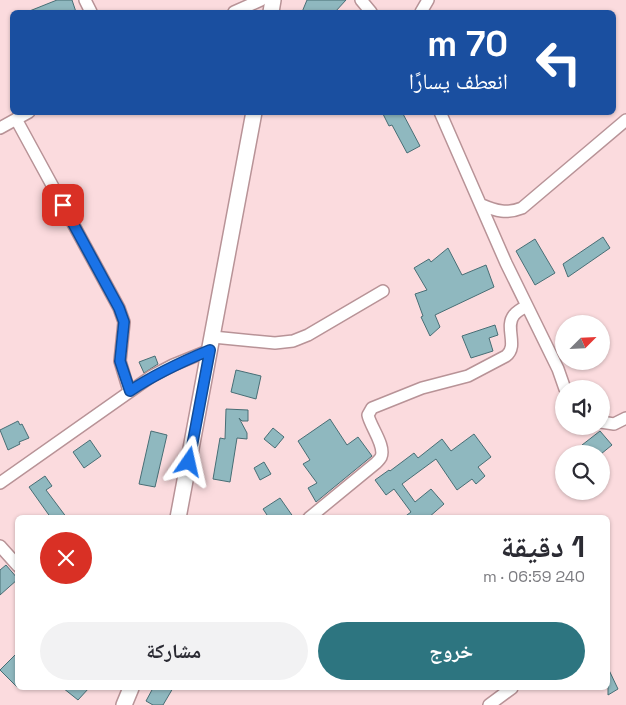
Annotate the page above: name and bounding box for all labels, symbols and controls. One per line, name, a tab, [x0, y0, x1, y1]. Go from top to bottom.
text: 70 m	[427, 22, 508, 66]
icon: left	[526, 30, 591, 95]
text: انعطف يسارًا	[409, 67, 508, 95]
pin	[42, 184, 84, 226]
icon: arrive	[49, 191, 77, 219]
north arrow	[555, 315, 610, 370]
map controls	[555, 315, 610, 500]
button: sound	[555, 380, 610, 435]
position arrow	[162, 435, 214, 487]
button: search	[555, 445, 610, 500]
text: 1 دقيقة	[501, 527, 585, 566]
button: close	[40, 532, 92, 584]
text: 240 m · 06:59	[483, 566, 585, 587]
button: مشاركة	[40, 622, 308, 680]
button: خروج	[318, 622, 585, 680]

